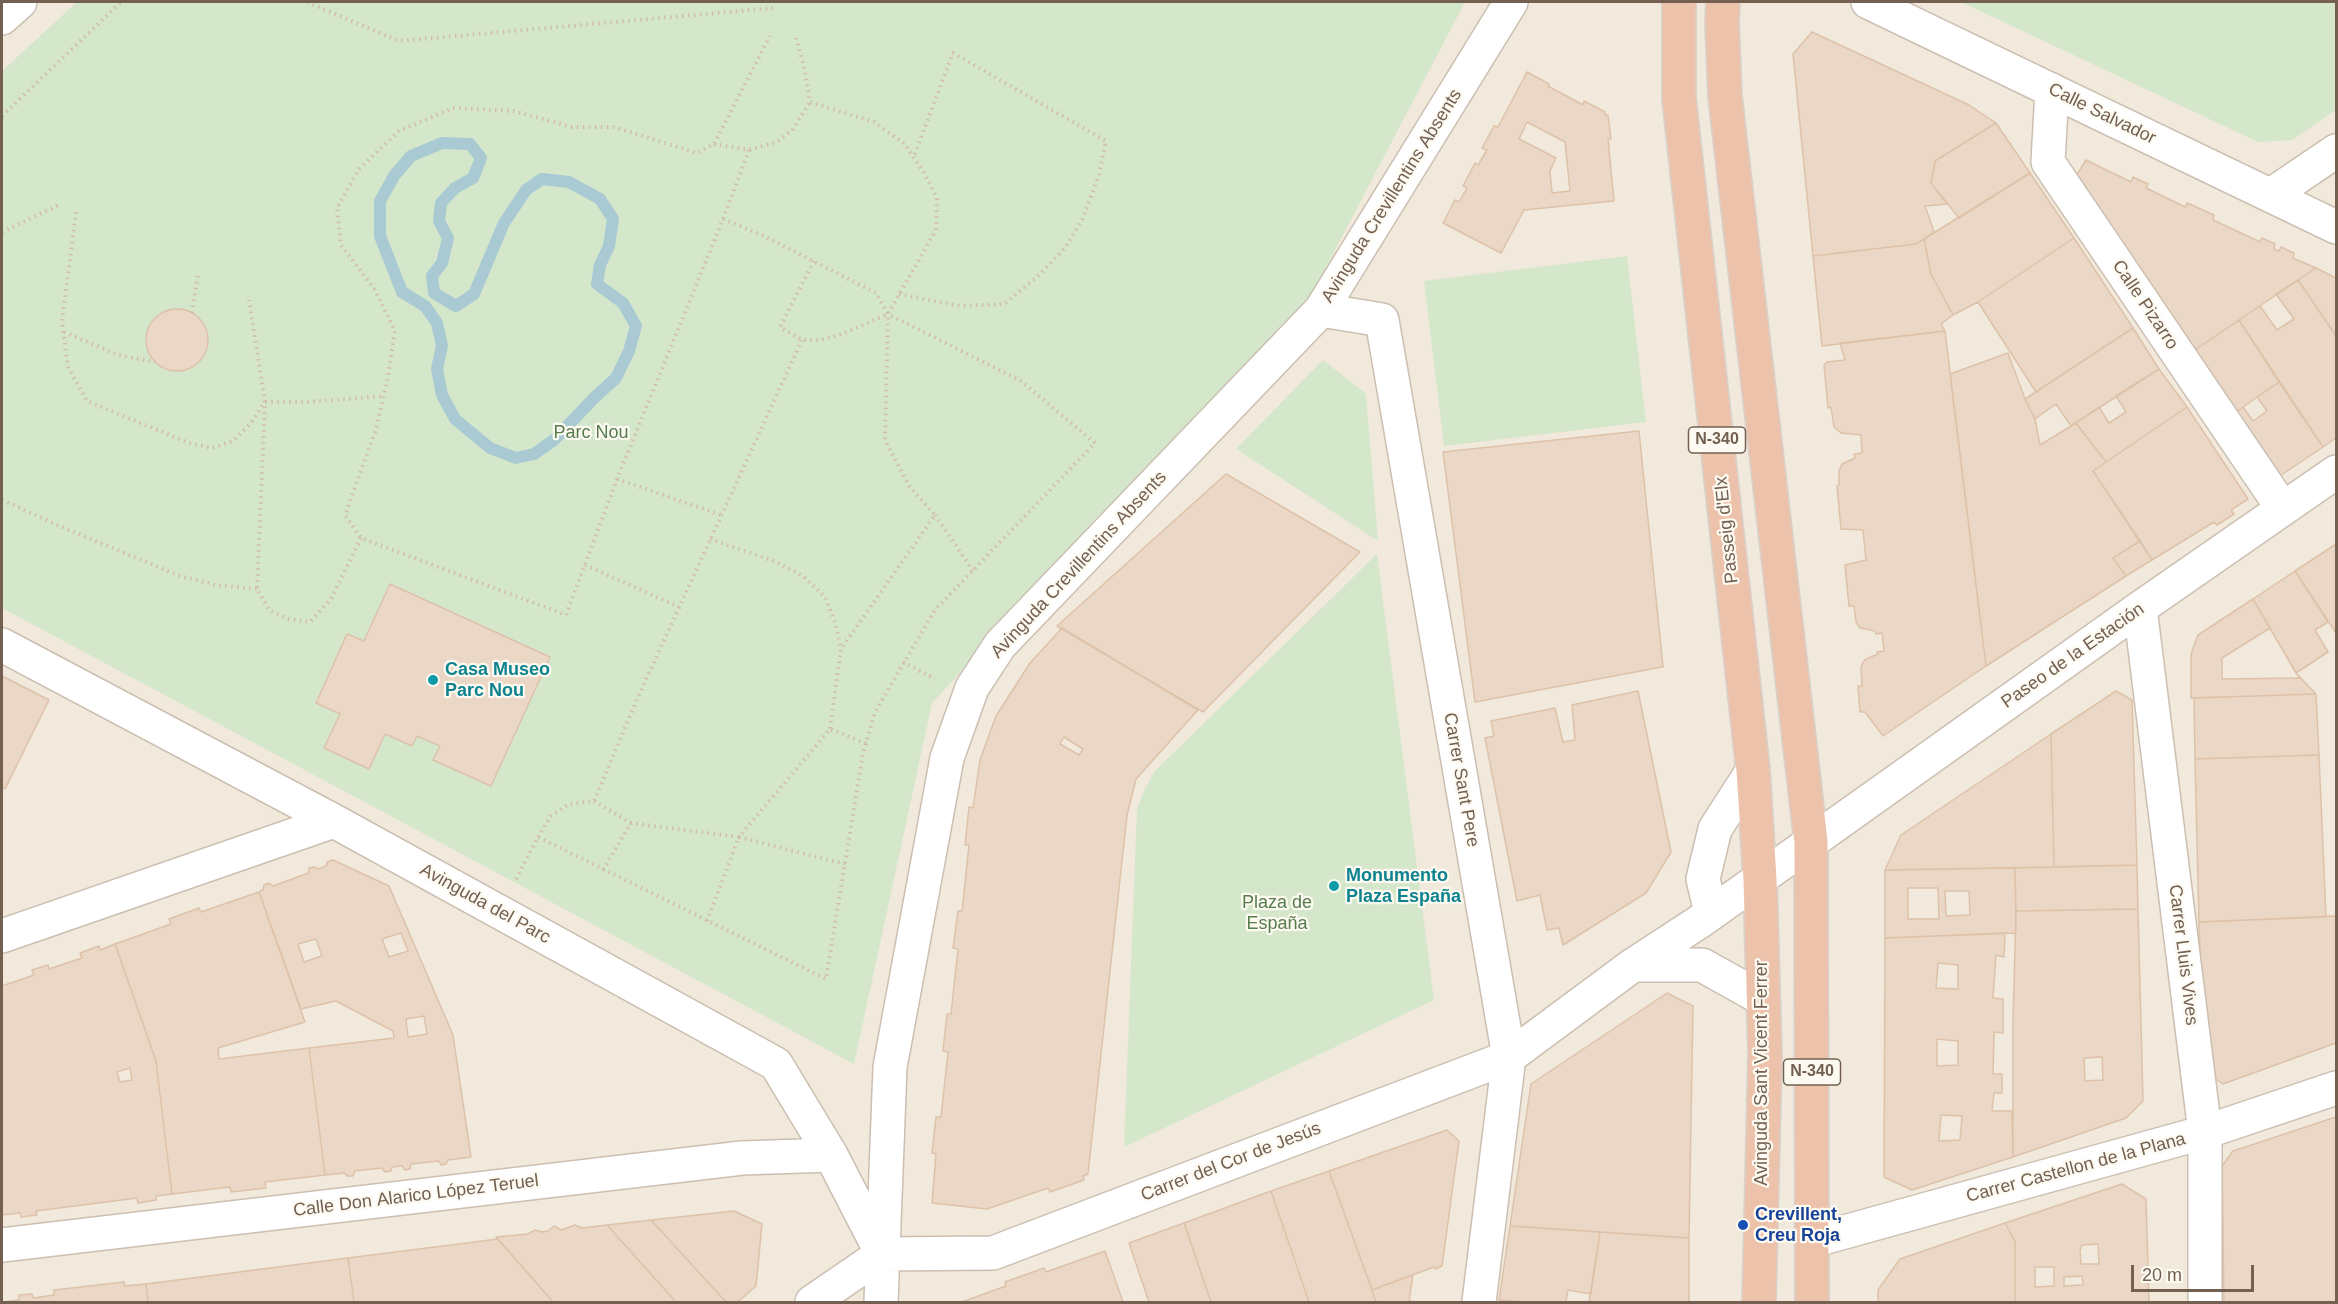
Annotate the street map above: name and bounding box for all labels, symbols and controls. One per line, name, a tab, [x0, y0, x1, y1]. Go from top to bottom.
street label: Calle Salvador	[2045, 79, 2159, 149]
street label: Avinguda Crevillentins Absents	[1317, 85, 1467, 307]
street label: Calle Pizarro	[2107, 256, 2183, 354]
park label: Parc Nou	[553, 422, 629, 444]
road number: N-340	[1688, 427, 1746, 453]
street label: Avinguda Crevillentins Absents	[987, 467, 1171, 663]
street label: Passeig d'Elx	[1711, 475, 1743, 585]
street label: Paseo de la Estación	[1998, 599, 2148, 713]
place label: Casa Museo Parc Nou	[445, 659, 550, 702]
marker: Casa Museo Parc Nou	[426, 673, 440, 687]
street label: Carrer Sant Pere	[1439, 711, 1483, 849]
street label: Avinguda del Parc	[416, 859, 554, 949]
place label: Monumento Plaza España	[1346, 865, 1461, 908]
marker: Monumento Plaza España	[1327, 879, 1341, 893]
street label: Carrer Lluis Vives	[2164, 883, 2202, 1027]
park label: Plaza de España	[1242, 892, 1312, 934]
street label: Avinguda Sant Vicent Ferrer	[1751, 960, 1773, 1186]
road number: N-340	[1784, 1059, 1840, 1085]
street label: Carrer del Cor de Jesús	[1138, 1118, 1324, 1206]
street label: Carrer Castellon de la Plana	[1964, 1128, 2188, 1208]
street label: Calle Don Alarico López Teruel	[292, 1170, 540, 1222]
place label: Crevillent, Creu Roja	[1755, 1204, 1842, 1246]
marker: Crevillent, Creu Roja	[1736, 1218, 1750, 1232]
scale bar	[2134, 1253, 2257, 1291]
text: 20 m	[2142, 1265, 2182, 1285]

